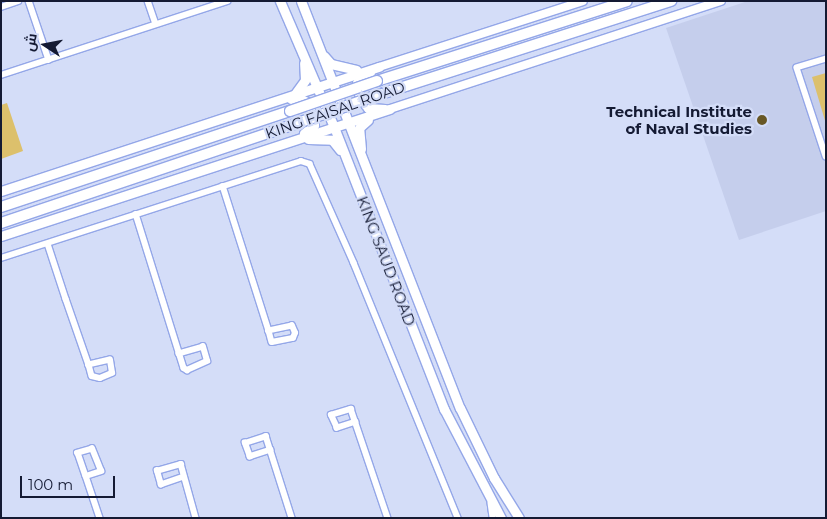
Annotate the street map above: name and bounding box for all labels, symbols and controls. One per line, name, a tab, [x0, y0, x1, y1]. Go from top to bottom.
north arrow	[20, 20, 70, 70]
text: ش	[20, 32, 41, 53]
street label: KING FAISAL ROAD	[263, 78, 407, 142]
place label: Technical Institute of Naval Studies	[606, 102, 752, 137]
marker: Technical Institute of Naval Studies	[756, 114, 768, 126]
street label: KING SAUD ROAD	[353, 194, 419, 328]
scale bar	[22, 466, 118, 498]
text: 100 m	[28, 475, 73, 494]

